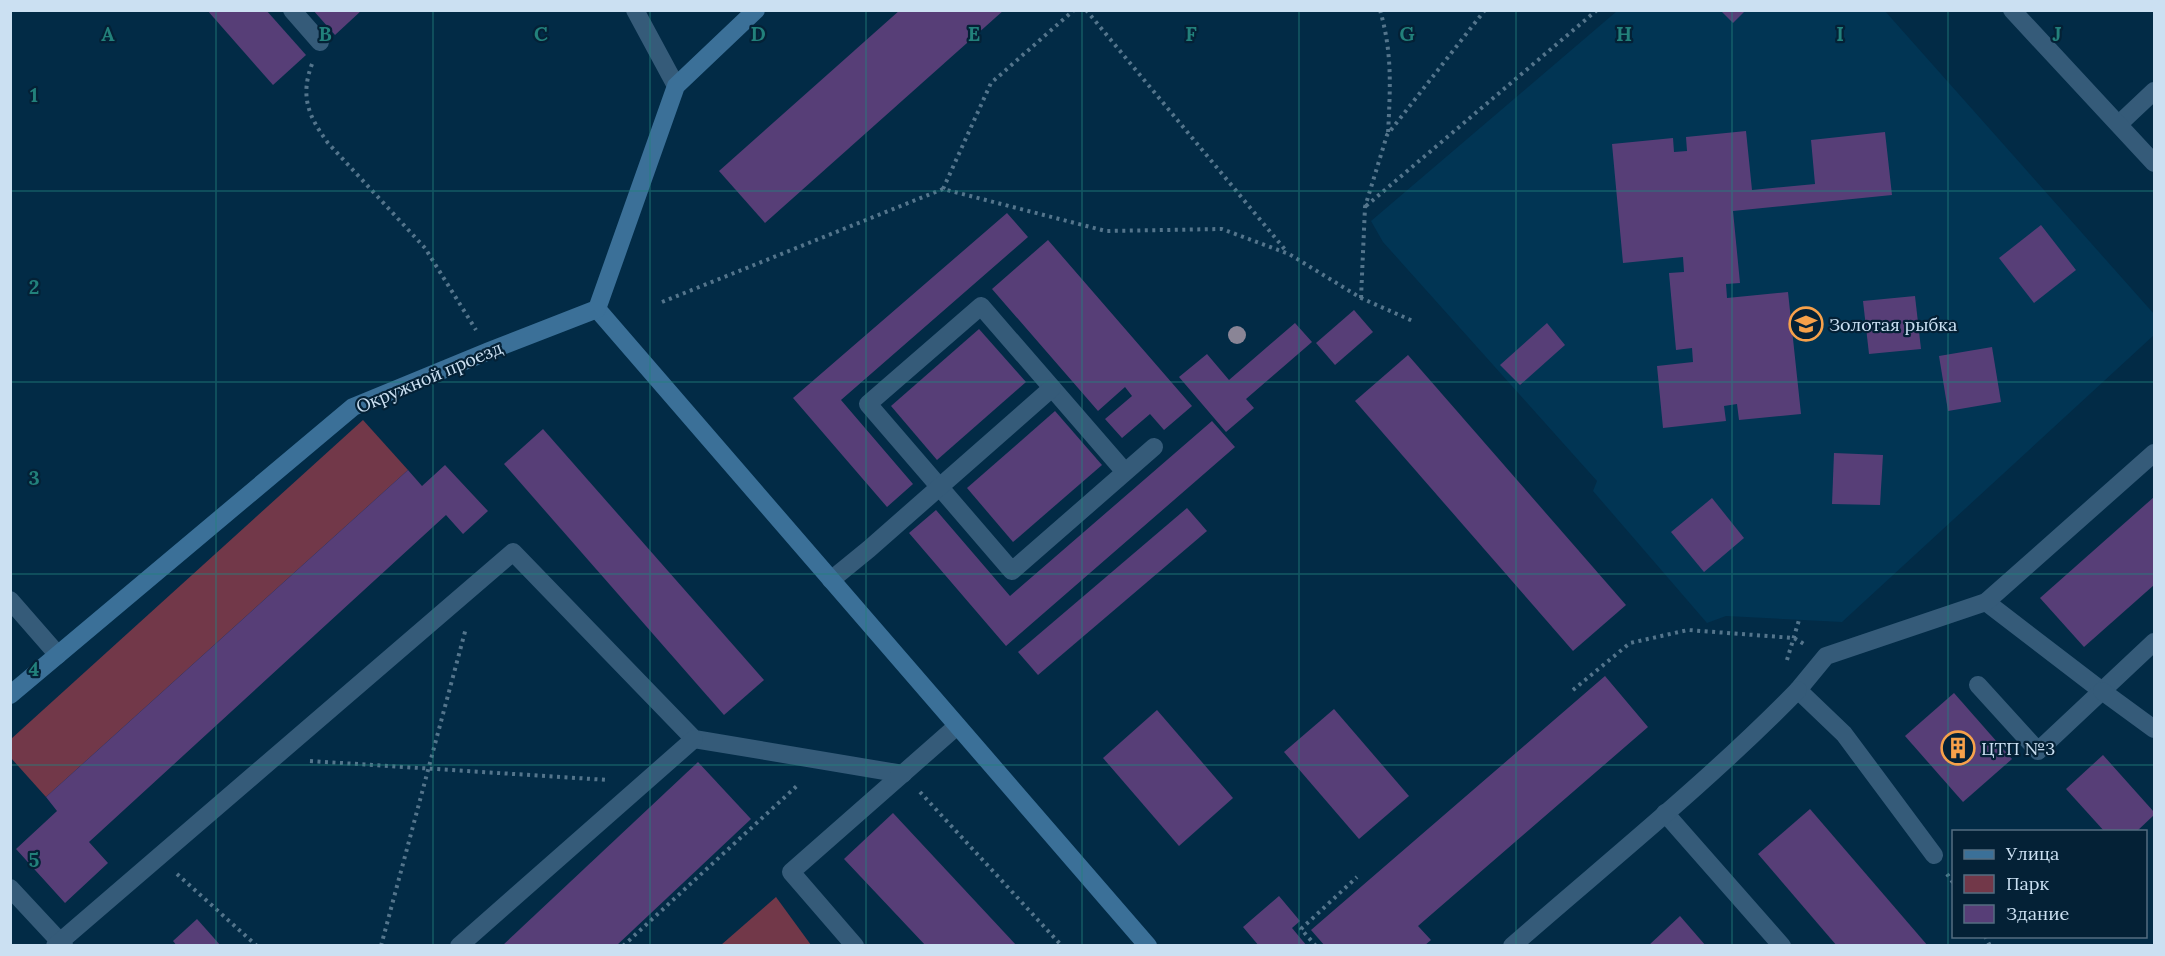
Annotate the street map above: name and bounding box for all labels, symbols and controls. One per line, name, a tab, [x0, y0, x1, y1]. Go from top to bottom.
text: A	[101, 21, 115, 46]
text: B	[318, 21, 332, 46]
text: C	[534, 21, 548, 46]
text: D	[750, 21, 766, 46]
text: E	[968, 21, 980, 46]
text: F	[1185, 21, 1197, 46]
text: G	[1399, 21, 1415, 46]
text: H	[1616, 21, 1632, 46]
text: I	[1836, 21, 1844, 46]
text: J	[2052, 21, 2062, 46]
text: 1	[30, 82, 38, 107]
text: 2	[29, 274, 39, 299]
school or university icon: Золотая рыбка	[1788, 306, 1824, 342]
place label: Золотая рыбка	[1829, 313, 1957, 336]
street label: Окружной проезд	[352, 336, 506, 418]
text: 3	[28, 465, 40, 490]
text: 4	[29, 656, 40, 681]
building icon: ЦТП №3	[1940, 730, 1976, 766]
place label: ЦТП №3	[1981, 737, 2055, 760]
legend	[1952, 830, 2147, 938]
text: Улица	[2005, 842, 2059, 865]
text: 5	[29, 847, 40, 872]
text: Парк	[2006, 872, 2050, 895]
text: Здание	[2006, 902, 2069, 925]

